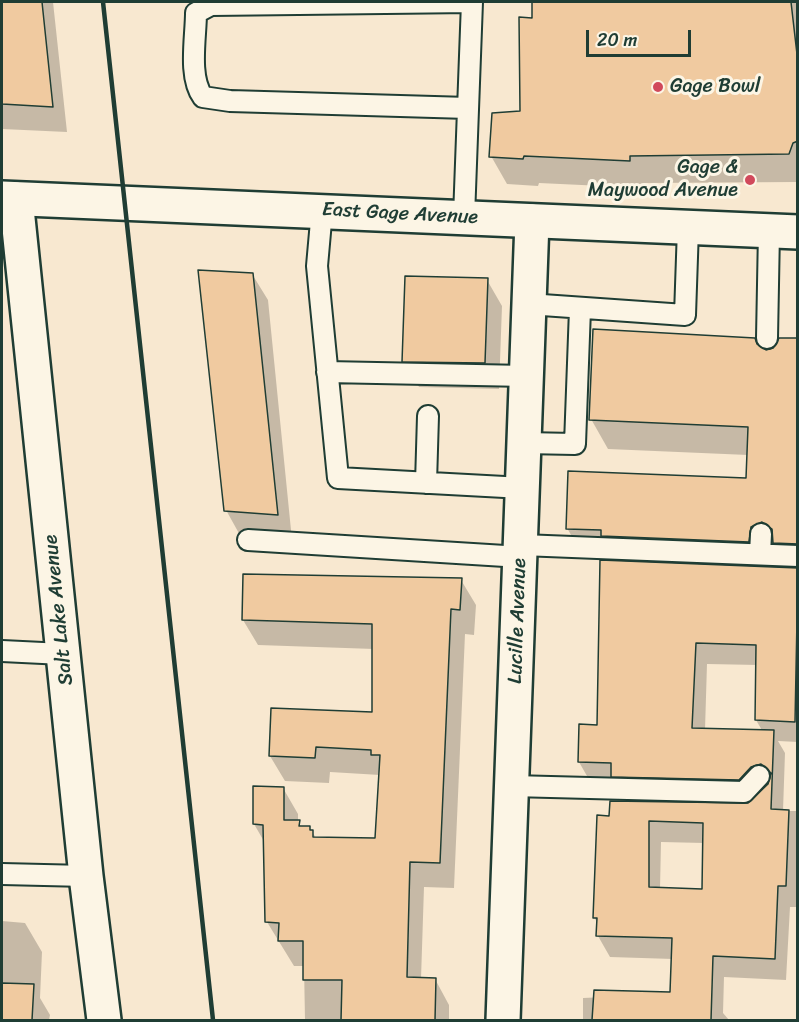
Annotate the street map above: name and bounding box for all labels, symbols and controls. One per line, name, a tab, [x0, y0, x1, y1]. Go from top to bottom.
scale bar	[589, 18, 694, 56]
text: 20 m	[597, 24, 637, 56]
place label: Gage Bowl	[670, 75, 760, 99]
marker: Gage Bowl	[651, 80, 665, 94]
place label: Gage & Maywood Avenue	[588, 156, 738, 203]
marker: Gage & Maywood Avenue	[743, 173, 757, 187]
street label: East Gage Avenue	[321, 198, 479, 230]
street label: Salt Lake Avenue	[39, 533, 79, 687]
street label: Lucille Avenue	[504, 558, 532, 684]

